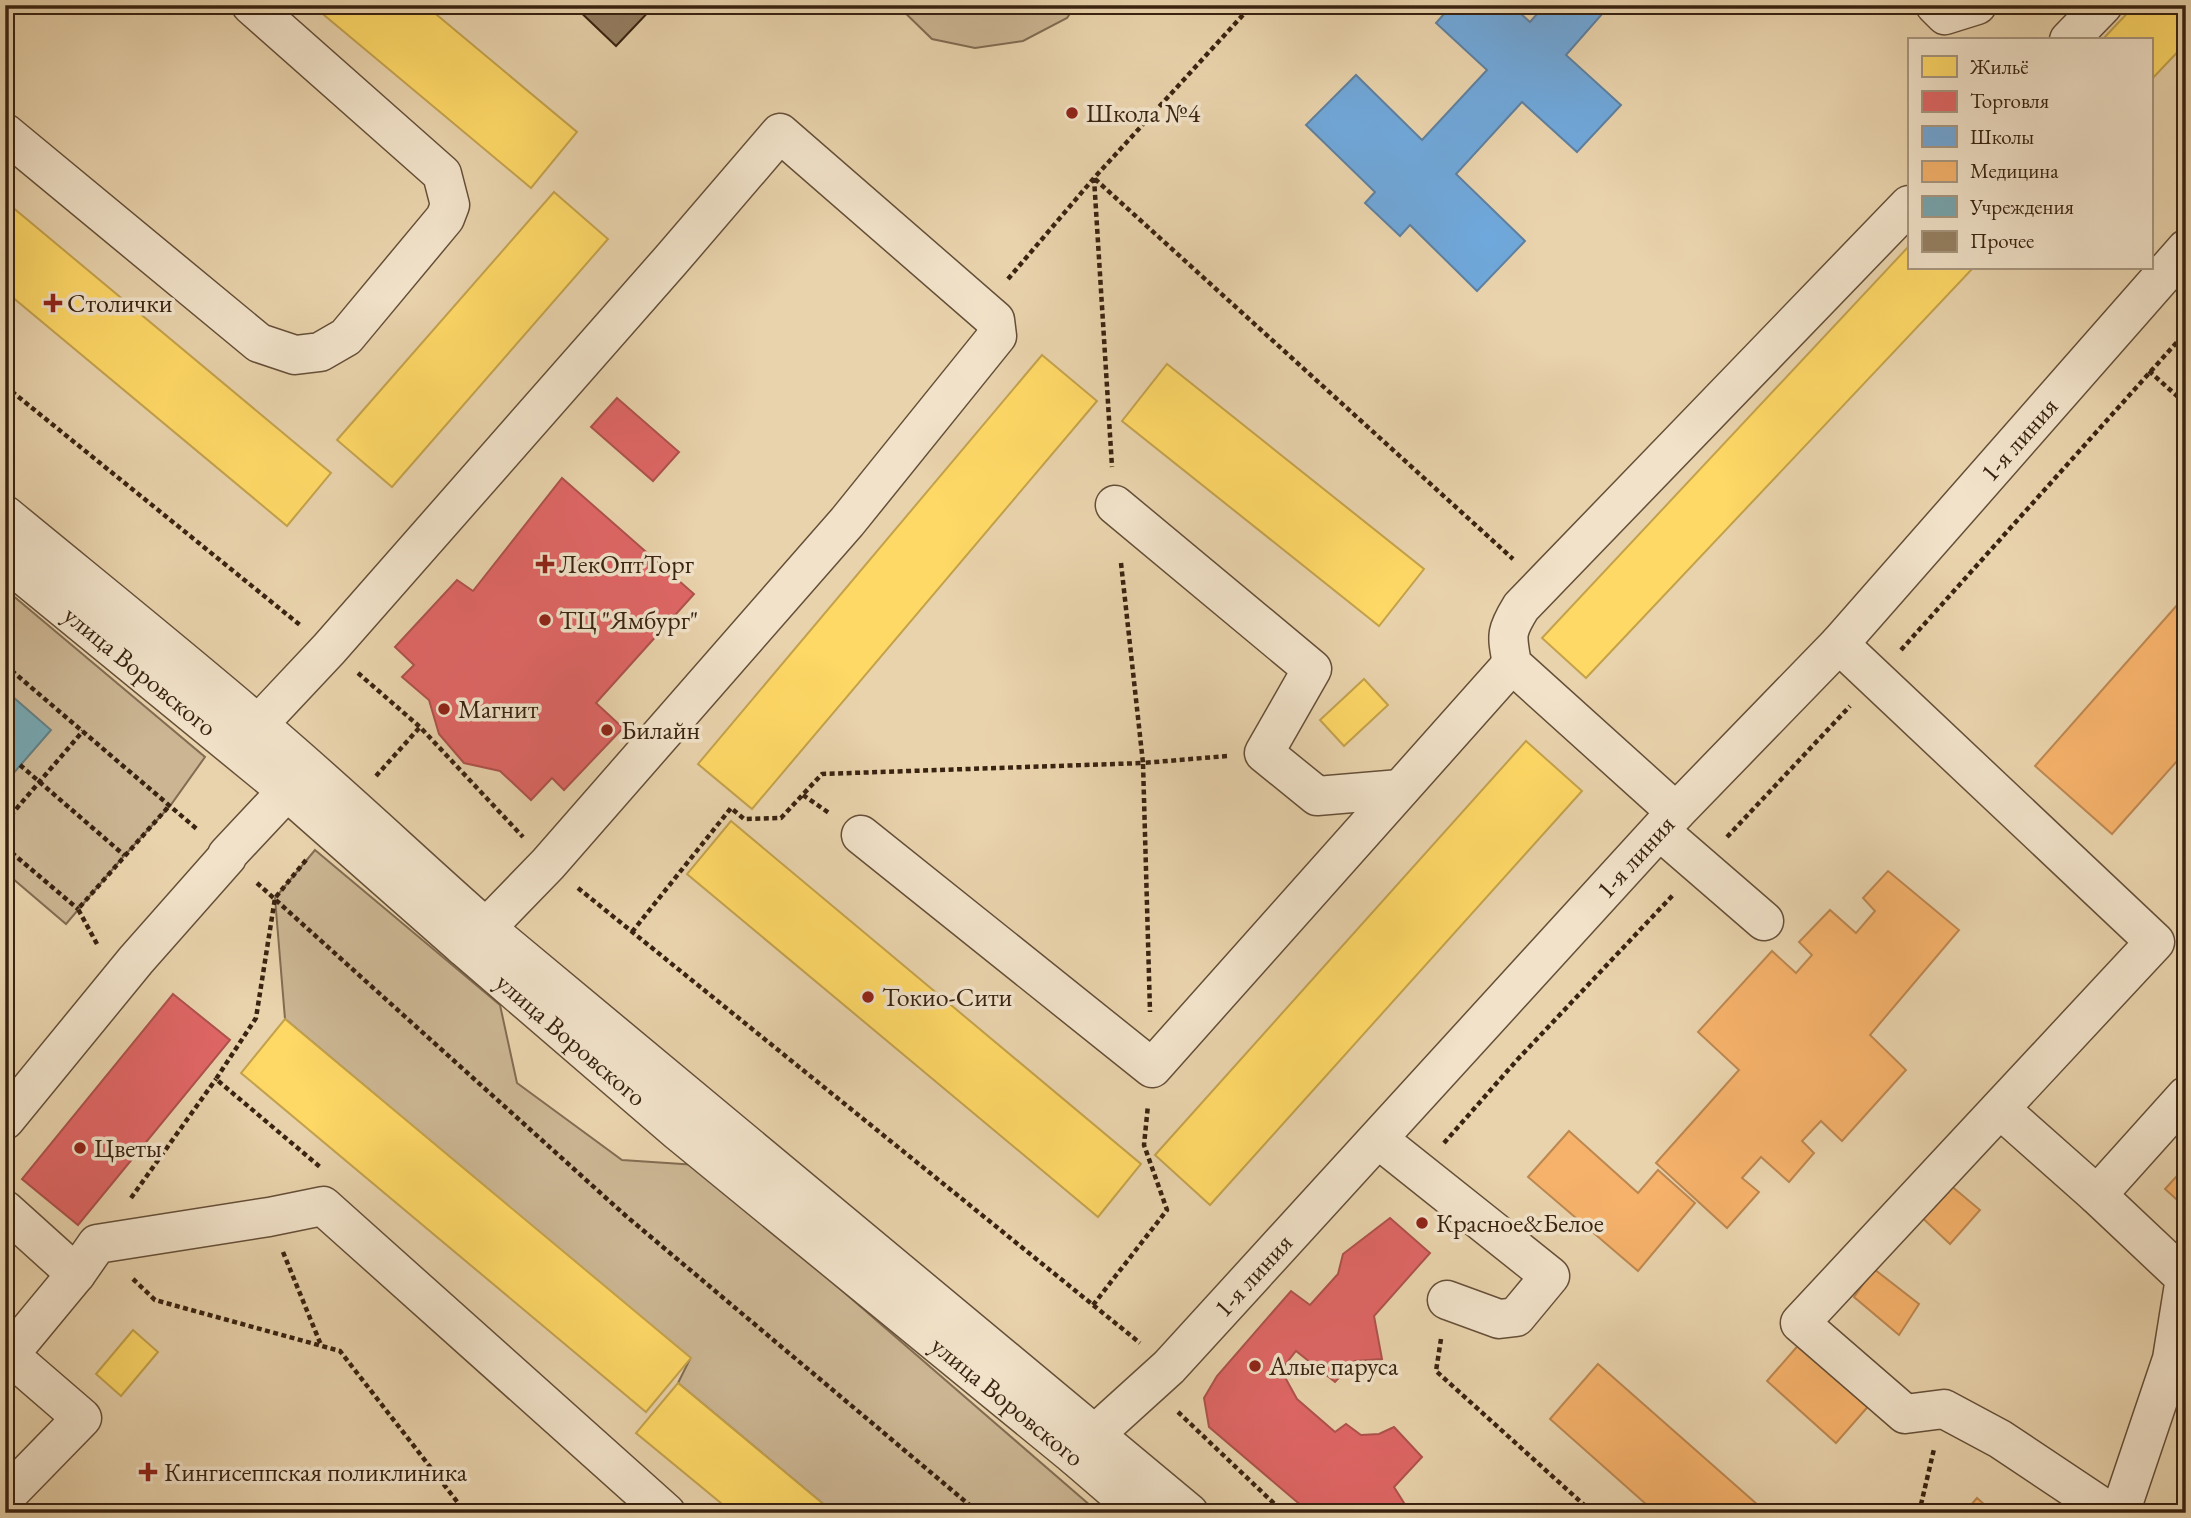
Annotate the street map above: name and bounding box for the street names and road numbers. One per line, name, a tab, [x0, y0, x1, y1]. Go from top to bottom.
street label: 1-я линия	[1973, 390, 2065, 489]
street label: улица Воровского	[57, 598, 224, 744]
street label: 1-я линия	[1588, 808, 1682, 906]
street label: улица Воровского	[489, 965, 654, 1114]
street label: 1-я линия	[1206, 1226, 1300, 1324]
street label: улица Воровского	[924, 1328, 1092, 1474]

